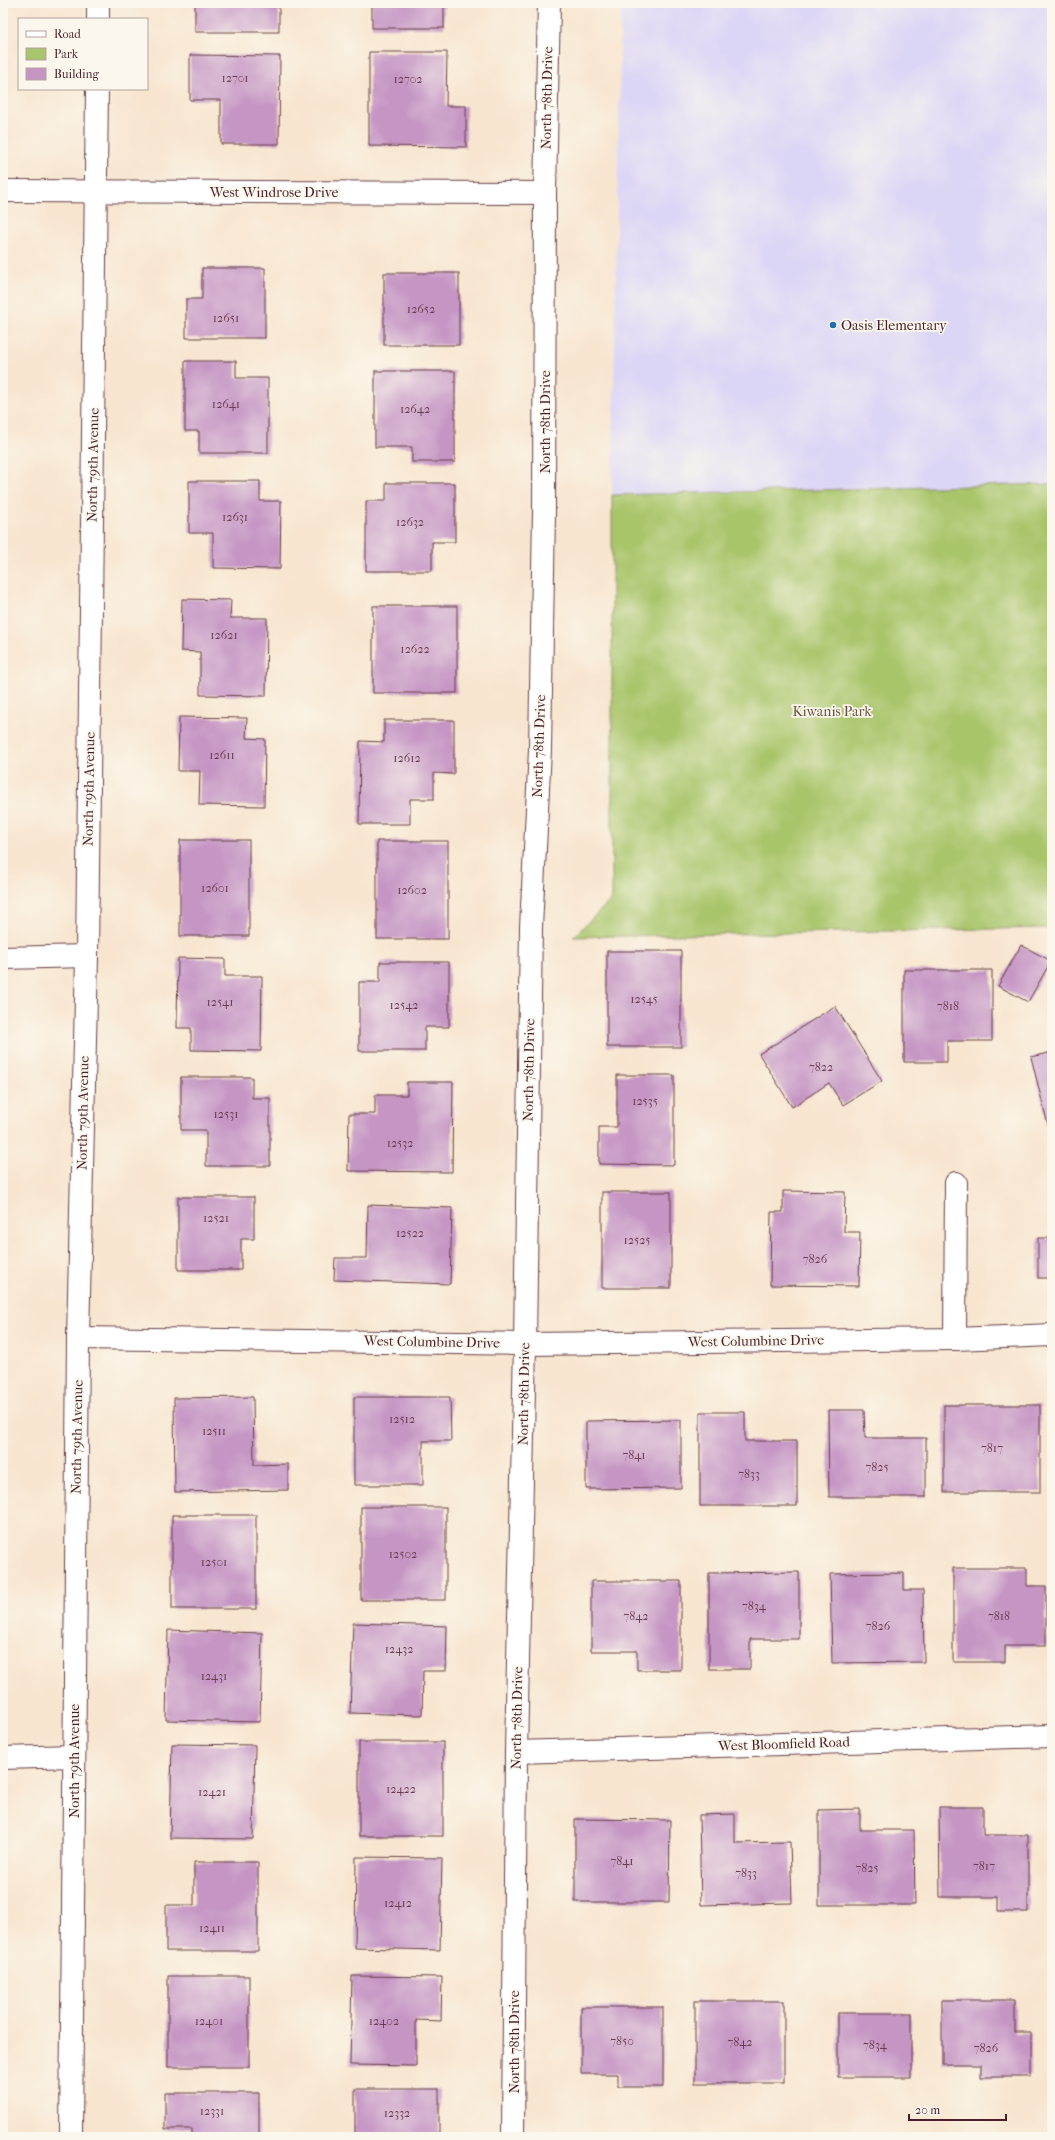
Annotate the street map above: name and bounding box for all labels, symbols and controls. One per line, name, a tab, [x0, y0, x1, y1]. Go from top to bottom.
legend	[18, 18, 148, 90]
text: Road	[54, 27, 81, 41]
street label: North 78th Drive	[538, 46, 556, 150]
text: Park	[54, 47, 79, 61]
text: Building	[54, 67, 99, 81]
house number: 12701	[221, 71, 249, 85]
house number: 12702	[394, 72, 423, 86]
street label: West Windrose Drive	[209, 184, 338, 201]
house number: 12652	[407, 302, 435, 316]
house number: 12651	[213, 311, 239, 325]
place label: Oasis Elementary	[841, 317, 947, 334]
marker: Oasis Elementary	[828, 320, 838, 330]
street label: North 78th Drive	[537, 370, 554, 474]
house number: 12641	[212, 397, 240, 411]
house number: 12642	[400, 402, 430, 416]
street label: North 79th Avenue	[84, 408, 102, 522]
house number: 12631	[222, 510, 248, 524]
house number: 12632	[396, 515, 424, 529]
house number: 12621	[210, 628, 238, 642]
house number: 12622	[400, 642, 430, 656]
street label: North 78th Drive	[529, 694, 549, 798]
park label: Kiwanis Park	[792, 703, 872, 720]
street label: North 79th Avenue	[80, 732, 98, 846]
house number: 12611	[209, 748, 235, 762]
house number: 12612	[393, 751, 421, 765]
house number: 12601	[201, 881, 229, 895]
house number: 12602	[397, 883, 427, 897]
house number: 12545	[630, 992, 658, 1006]
house number: 12541	[206, 995, 234, 1009]
house number: 12542	[390, 998, 418, 1012]
house number: 7818	[937, 999, 959, 1013]
street label: North 78th Drive	[520, 1018, 538, 1122]
street label: North 79th Avenue	[74, 1056, 92, 1170]
house number: 7822	[809, 1060, 833, 1074]
house number: 12535	[632, 1094, 658, 1108]
house number: 12531	[214, 1107, 238, 1121]
house number: 12532	[387, 1136, 413, 1150]
house number: 12521	[203, 1211, 229, 1225]
house number: 12522	[396, 1226, 424, 1240]
house number: 12525	[624, 1233, 651, 1247]
house number: 7826	[803, 1252, 828, 1266]
street label: West Columbine Drive	[687, 1331, 824, 1351]
street label: West Columbine Drive	[363, 1332, 500, 1352]
street label: North 78th Drive	[515, 1342, 533, 1446]
street label: North 79th Avenue	[68, 1380, 86, 1494]
house number: 12512	[389, 1412, 415, 1426]
house number: 12511	[202, 1424, 226, 1438]
house number: 7817	[981, 1441, 1003, 1455]
house number: 7841	[622, 1448, 646, 1462]
house number: 7825	[865, 1460, 889, 1474]
house number: 7833	[738, 1467, 760, 1481]
house number: 12502	[389, 1547, 417, 1561]
house number: 12501	[201, 1555, 227, 1569]
house number: 7834	[742, 1599, 767, 1613]
house number: 7842	[623, 1609, 649, 1623]
house number: 7818	[988, 1609, 1010, 1623]
house number: 7826	[866, 1619, 891, 1633]
house number: 12432	[385, 1642, 413, 1656]
street label: North 78th Drive	[508, 1666, 526, 1770]
house number: 12431	[201, 1669, 227, 1683]
street label: North 79th Avenue	[66, 1704, 83, 1818]
street label: West Bloomfield Road	[717, 1733, 851, 1755]
house number: 12422	[386, 1782, 416, 1796]
house number: 12421	[198, 1785, 226, 1799]
house number: 7841	[610, 1854, 634, 1868]
house number: 7817	[973, 1859, 995, 1873]
house number: 7825	[855, 1861, 879, 1875]
house number: 7833	[735, 1866, 757, 1880]
house number: 12412	[384, 1896, 412, 1910]
house number: 12411	[199, 1921, 225, 1935]
street label: North 78th Drive	[506, 1990, 523, 2094]
house number: 12401	[195, 2014, 223, 2028]
house number: 12402	[369, 2014, 399, 2028]
house number: 7850	[610, 2034, 634, 2048]
house number: 7842	[727, 2035, 753, 2049]
house number: 7834	[863, 2038, 888, 2052]
house number: 7826	[974, 2041, 999, 2055]
scale bar	[909, 2096, 1006, 2122]
text: 20 m	[915, 2103, 940, 2117]
house number: 12331	[200, 2104, 224, 2118]
house number: 12332	[384, 2106, 410, 2120]

